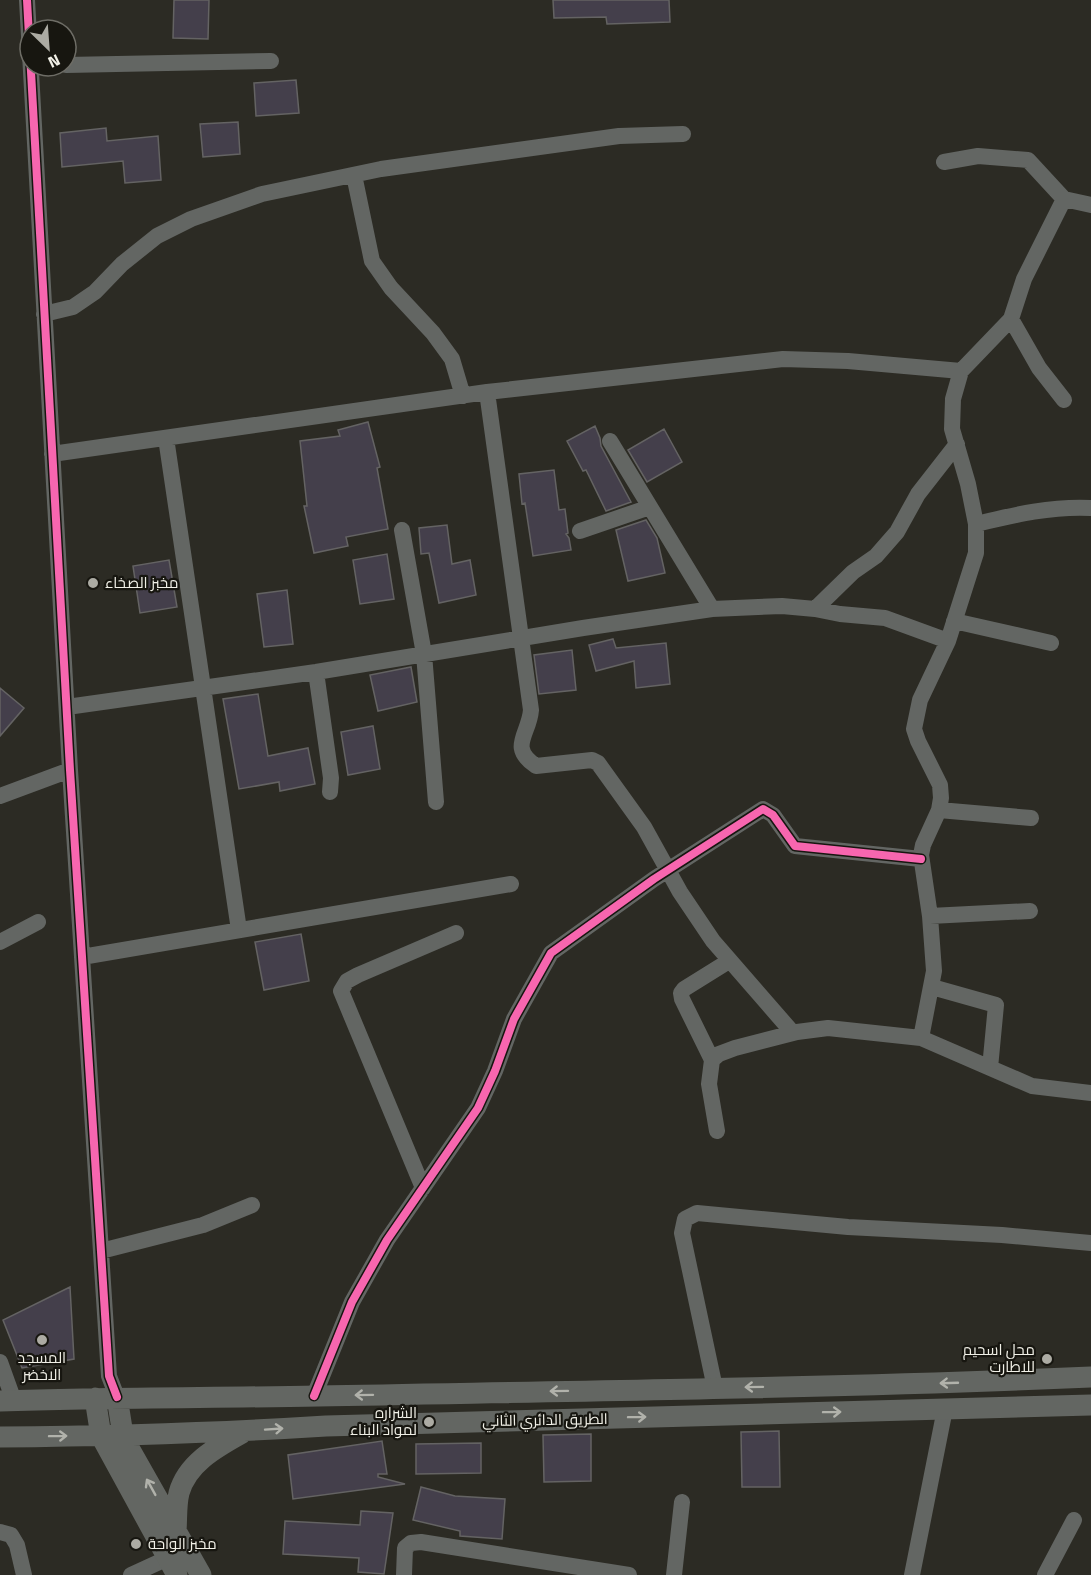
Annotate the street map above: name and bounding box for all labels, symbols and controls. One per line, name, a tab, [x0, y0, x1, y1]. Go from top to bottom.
north arrow	[18, 18, 78, 78]
text: N	[44, 48, 64, 75]
place label: مخبز الصخاء	[105, 571, 178, 594]
marker: مخبز الصخاء	[86, 576, 100, 590]
marker: المسجد الاخضر	[35, 1333, 49, 1347]
place label: محل اسحيم للاطارت	[963, 1338, 1035, 1378]
place label: المسجد الاخضر	[18, 1346, 66, 1386]
marker: محل اسحيم للاطارت	[1040, 1352, 1054, 1366]
one-way arrow	[939, 1378, 959, 1389]
one-way arrow	[744, 1381, 764, 1393]
one-way arrow	[549, 1385, 569, 1397]
one-way arrow	[354, 1389, 374, 1401]
place label: الشراره لمواد البناء	[350, 1401, 417, 1441]
street label: الطريق الدائري الثاني	[482, 1407, 608, 1433]
one-way arrow	[822, 1407, 842, 1418]
one-way arrow	[627, 1412, 647, 1423]
marker: الشراره لمواد البناء	[422, 1415, 436, 1429]
one-way arrow	[264, 1423, 284, 1434]
one-way arrow	[48, 1430, 68, 1442]
one-way arrow	[145, 1479, 156, 1497]
place label: مخبز الواحة	[148, 1532, 217, 1555]
marker: مخبز الواحة	[129, 1537, 143, 1551]

